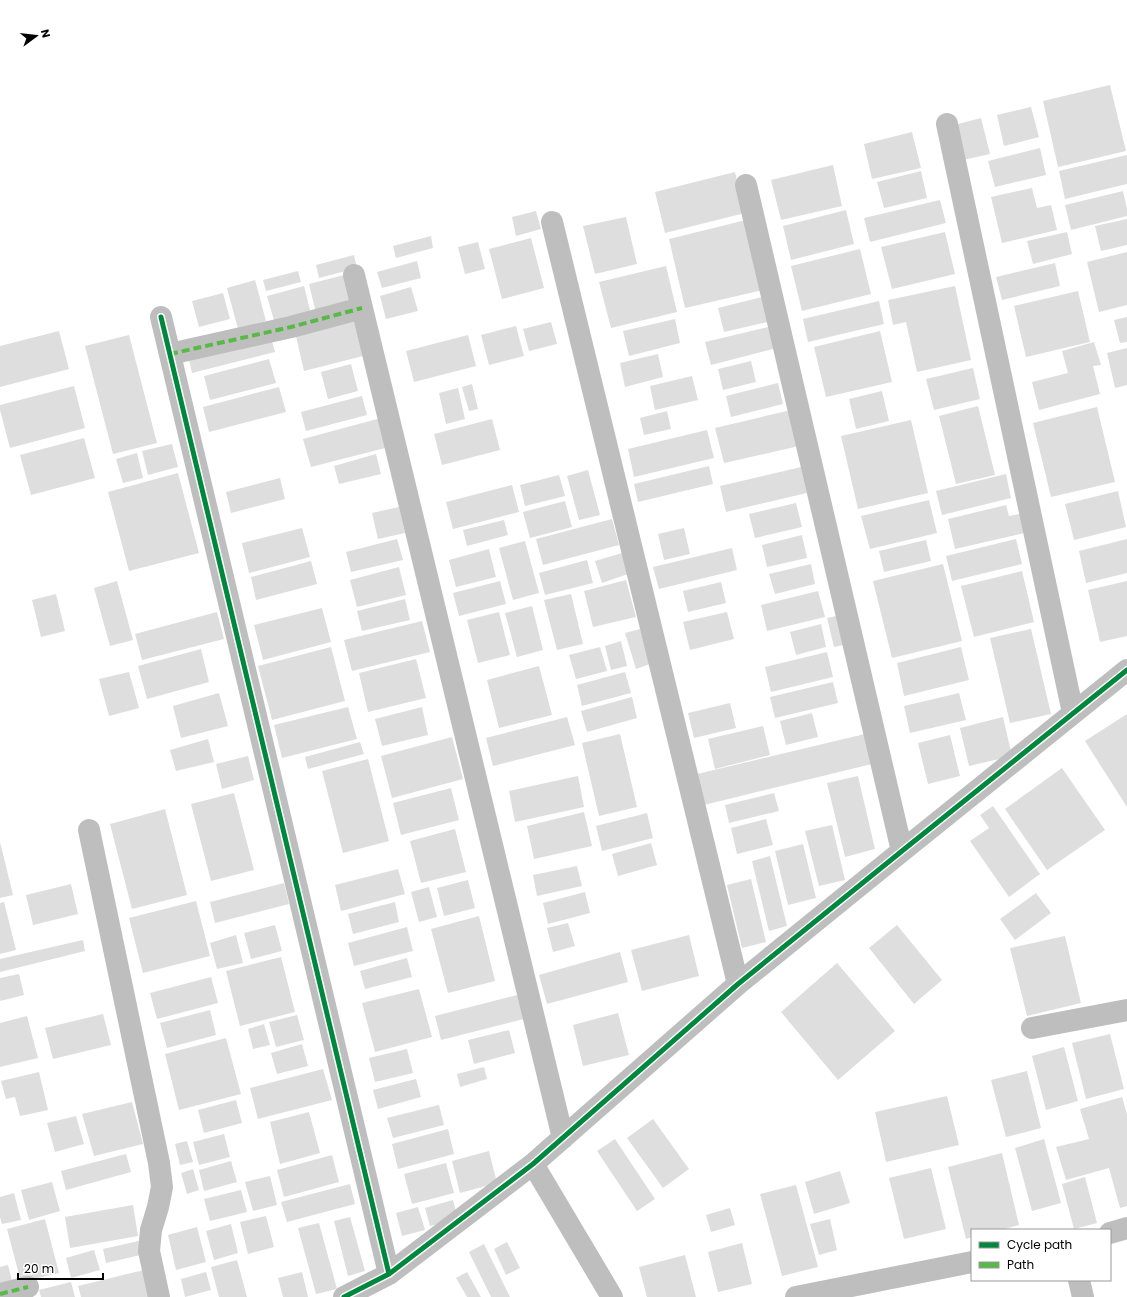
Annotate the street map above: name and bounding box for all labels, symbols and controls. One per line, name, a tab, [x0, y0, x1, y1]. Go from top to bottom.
north arrow	[16, 16, 56, 56]
text: N	[37, 27, 54, 39]
legend	[971, 1229, 1111, 1281]
text: Cycle path	[1007, 1236, 1072, 1253]
scale bar	[18, 1255, 103, 1281]
text: Path	[1007, 1256, 1034, 1273]
text: 20 m	[24, 1260, 54, 1277]

